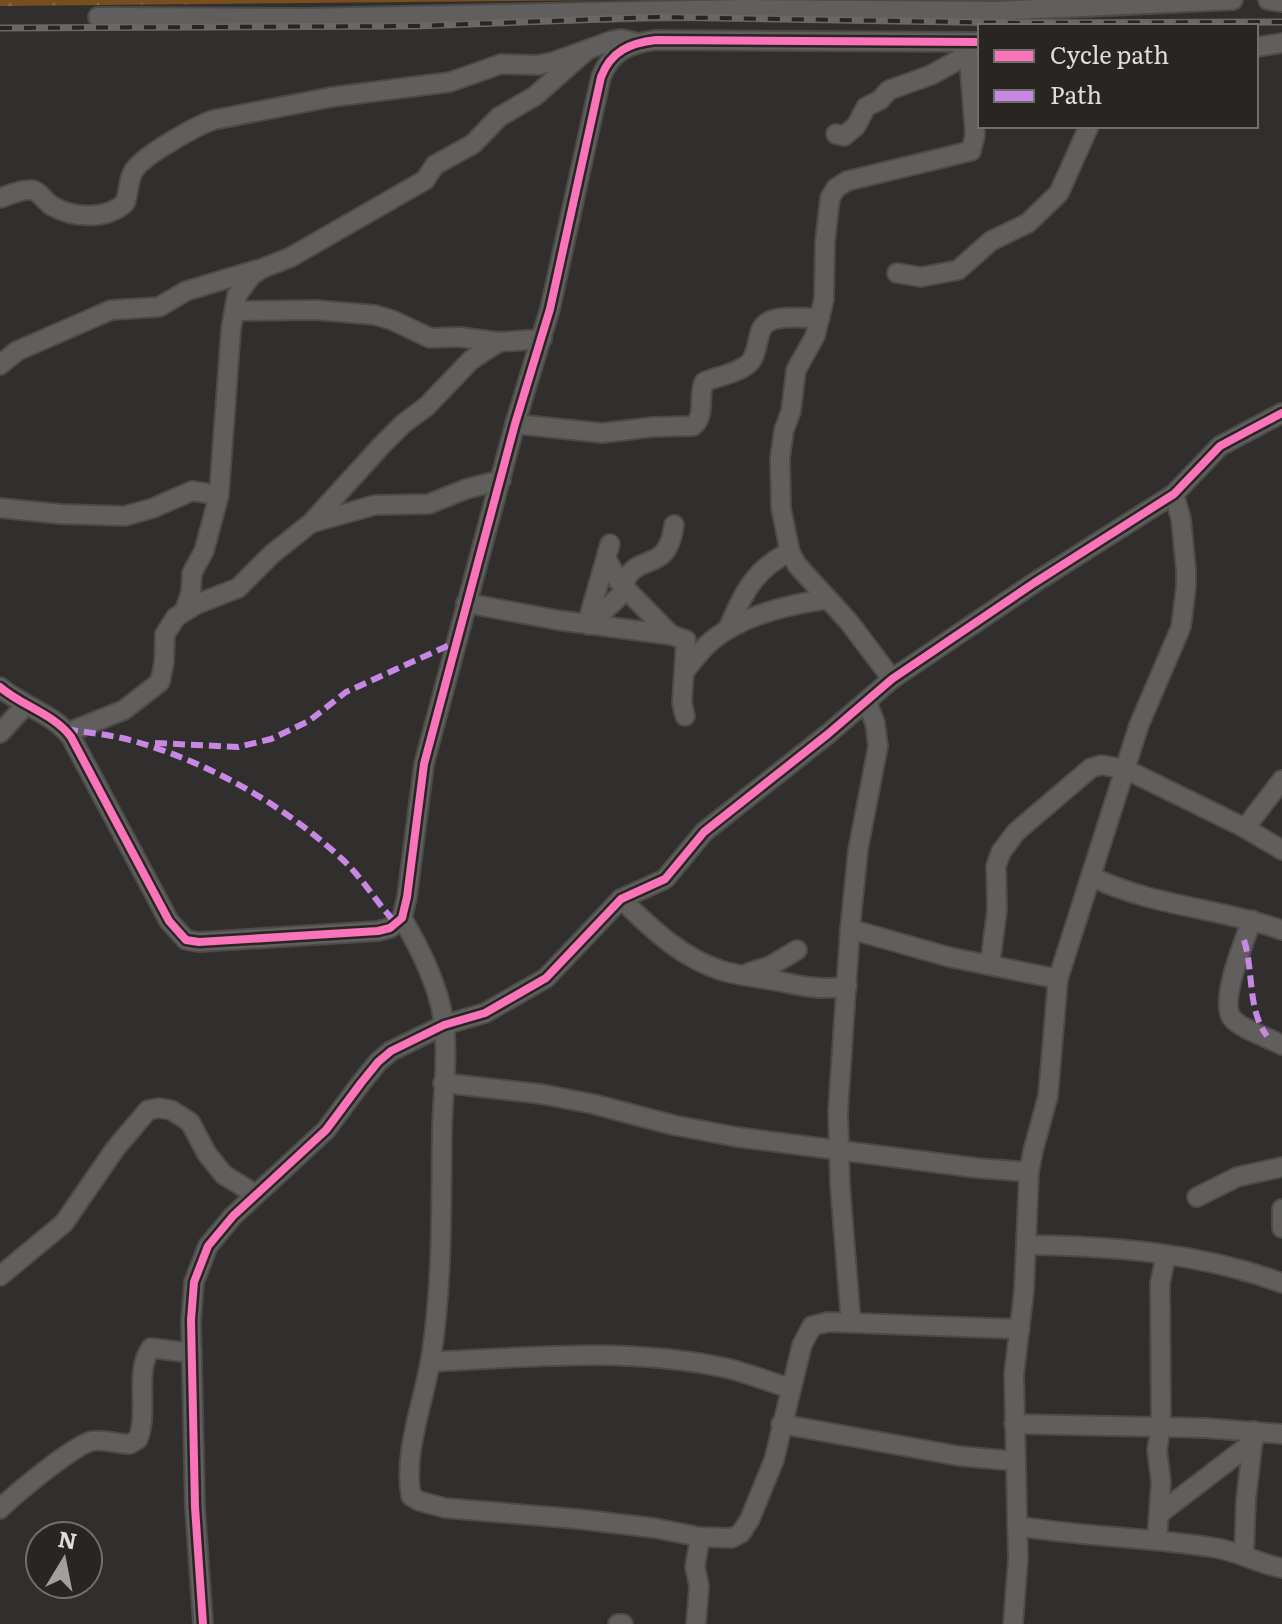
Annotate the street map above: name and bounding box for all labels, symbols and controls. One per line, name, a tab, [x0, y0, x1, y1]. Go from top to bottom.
legend	[978, 24, 1258, 128]
text: Cycle path	[1050, 36, 1169, 71]
text: Path	[1050, 76, 1102, 111]
north arrow	[24, 1520, 104, 1600]
text: N	[56, 1521, 80, 1557]

